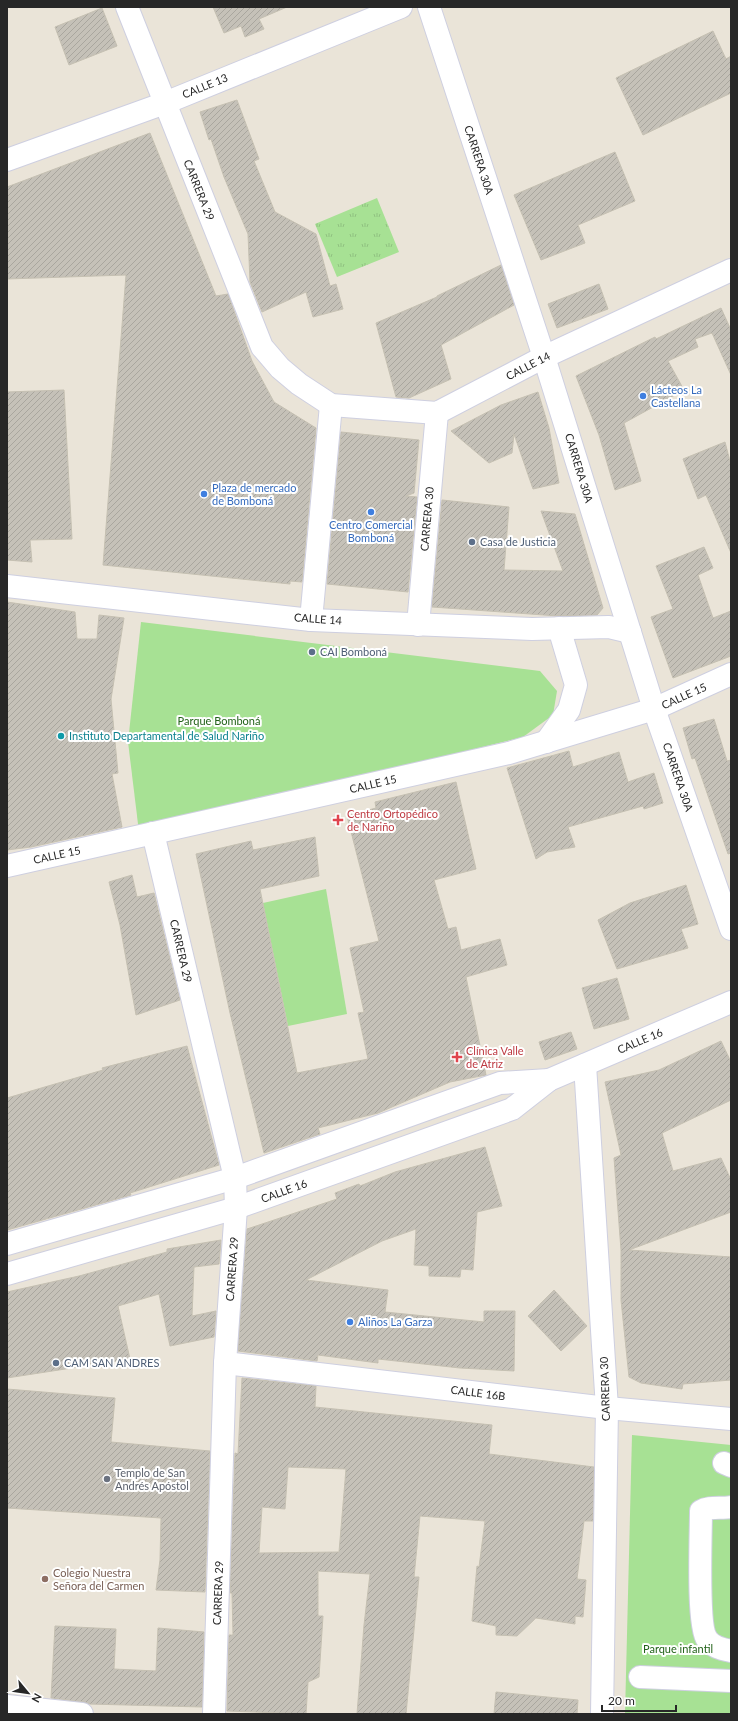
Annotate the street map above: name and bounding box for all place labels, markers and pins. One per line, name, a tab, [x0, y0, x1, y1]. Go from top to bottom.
place label: Lácteos La Castellana	[651, 383, 702, 409]
marker: Lácteos La Castellana	[638, 391, 648, 401]
place label: Plaza de mercado de Bomboná	[212, 481, 296, 507]
marker: Plaza de mercado de Bomboná	[199, 489, 209, 499]
marker: Centro Comercial Bomboná	[366, 507, 376, 517]
place label: Centro Comercial Bomboná	[329, 518, 413, 544]
place label: Casa de Justicia	[480, 535, 556, 548]
marker: Casa de Justicia	[467, 537, 477, 547]
place label: CAI Bomboná	[320, 645, 387, 658]
marker: CAI Bomboná	[307, 647, 317, 657]
place label: Instituto Departamental de Salud Nariño	[69, 729, 264, 742]
marker: Instituto Departamental de Salud Nariño	[56, 731, 66, 741]
place label: Centro Ortopédico de Nariño	[347, 807, 438, 833]
marker: Centro Ortopédico de Nariño	[332, 814, 344, 826]
place label: Clínica Valle de Atriz	[466, 1044, 524, 1070]
marker: Clínica Valle de Atriz	[451, 1051, 463, 1063]
place label: Aliños La Garza	[358, 1315, 432, 1328]
marker: Aliños La Garza	[345, 1317, 355, 1327]
place label: CAM SAN ANDRES	[64, 1356, 159, 1369]
marker: CAM SAN ANDRES	[51, 1358, 61, 1368]
place label: Templo de San Andrés Apóstol	[115, 1466, 189, 1492]
marker: Templo de San Andrés Apóstol	[102, 1474, 112, 1484]
place label: Colegio Nuestra Señora del Carmen	[53, 1566, 145, 1592]
marker: Colegio Nuestra Señora del Carmen	[40, 1574, 50, 1584]

